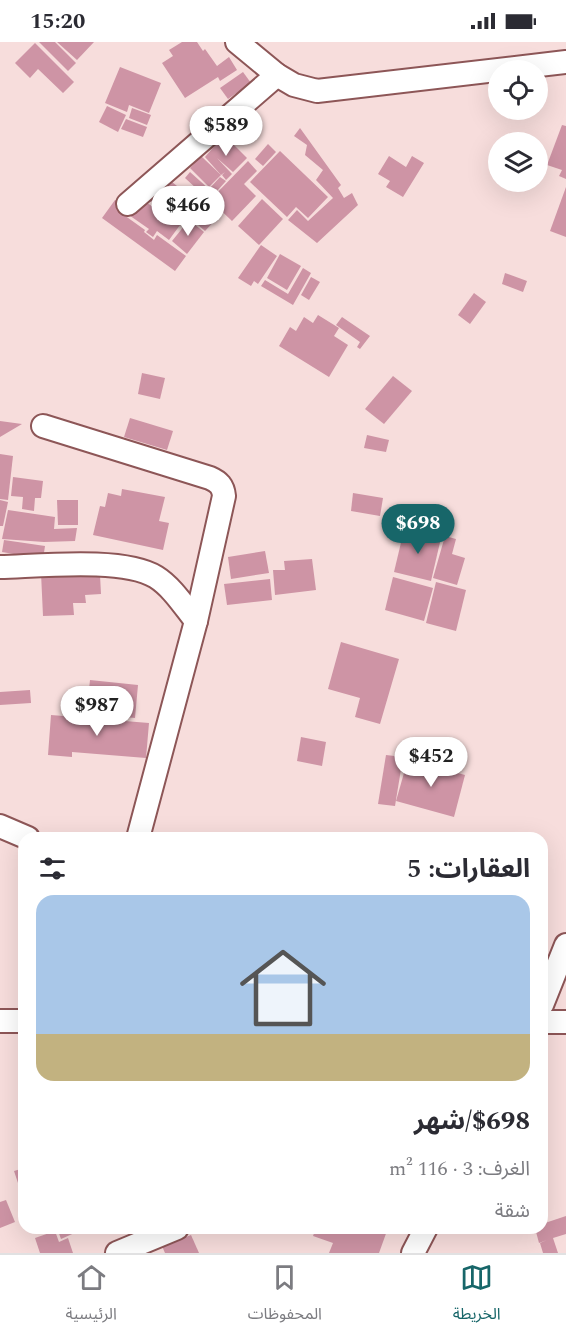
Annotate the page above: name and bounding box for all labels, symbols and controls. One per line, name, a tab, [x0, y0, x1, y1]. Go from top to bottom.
text: 15:20	[30, 5, 85, 38]
map controls	[488, 60, 548, 192]
button: locate	[488, 60, 548, 120]
pin: $589	[190, 106, 262, 157]
text: $589	[204, 110, 248, 140]
button: layers	[488, 132, 548, 192]
pin: $466	[152, 186, 224, 237]
text: $466	[166, 190, 210, 220]
pin: $698	[382, 504, 454, 555]
text: $698	[396, 508, 440, 538]
pin: $987	[61, 686, 133, 737]
text: $987	[75, 690, 119, 720]
pin: $452	[395, 737, 467, 788]
text: $452	[409, 741, 453, 771]
text: العقارات: 5	[407, 849, 530, 889]
icon: filters	[36, 852, 69, 885]
icon: home	[229, 934, 337, 1042]
text: $698/شهر	[414, 1101, 530, 1141]
text: الغرف: 3 · 116 m²	[389, 1154, 530, 1184]
text: شقة	[495, 1196, 530, 1226]
tab: الرئيسية	[65, 1261, 117, 1331]
tab: المحفوظات	[248, 1261, 322, 1331]
tab: الخريطة	[453, 1261, 501, 1331]

